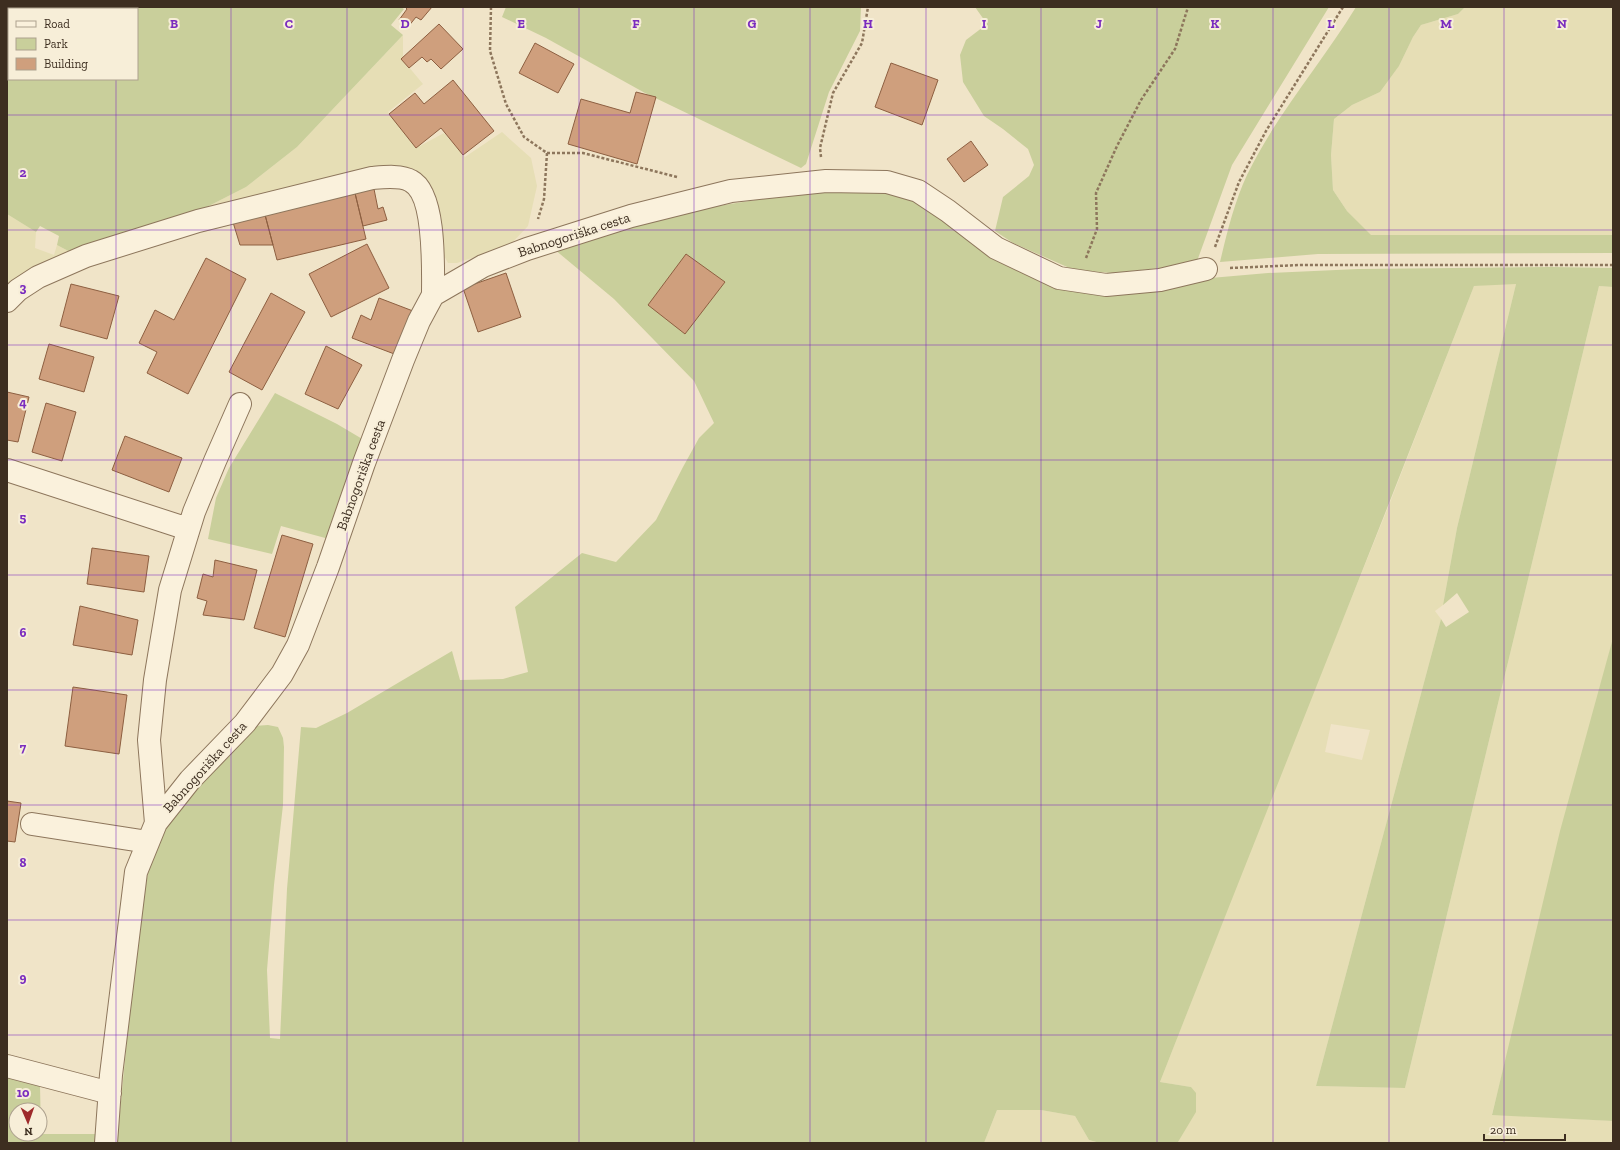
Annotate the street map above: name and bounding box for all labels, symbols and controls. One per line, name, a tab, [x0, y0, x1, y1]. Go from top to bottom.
legend	[8, 8, 138, 80]
text: B	[170, 16, 178, 31]
text: C	[285, 16, 293, 31]
text: D	[400, 16, 410, 31]
text: E	[517, 16, 525, 31]
text: F	[632, 16, 640, 31]
text: G	[748, 16, 757, 31]
text: H	[863, 16, 873, 31]
text: I	[982, 16, 987, 31]
text: J	[1096, 16, 1102, 31]
text: K	[1211, 16, 1220, 31]
text: L	[1327, 16, 1335, 31]
text: M	[1440, 16, 1452, 31]
text: N	[1557, 16, 1567, 31]
text: Road	[44, 17, 70, 31]
text: Park	[44, 37, 69, 51]
text: Building	[44, 57, 88, 71]
text: 2	[20, 165, 27, 180]
street label: Babnogoriška cesta	[516, 209, 633, 261]
text: 3	[20, 280, 27, 295]
text: 4	[19, 395, 27, 410]
street label: Babnogoriška cesta	[333, 417, 389, 533]
text: 5	[20, 510, 27, 525]
text: 6	[20, 625, 27, 640]
street label: Babnogoriška cesta	[160, 718, 251, 816]
text: 7	[20, 740, 27, 755]
text: 8	[19, 855, 27, 870]
text: 9	[20, 970, 27, 985]
text: 10	[17, 1085, 30, 1100]
north arrow	[8, 1102, 48, 1142]
scale bar	[1484, 1116, 1565, 1142]
text: 20 m	[1490, 1123, 1517, 1137]
text: N	[23, 1125, 33, 1138]

